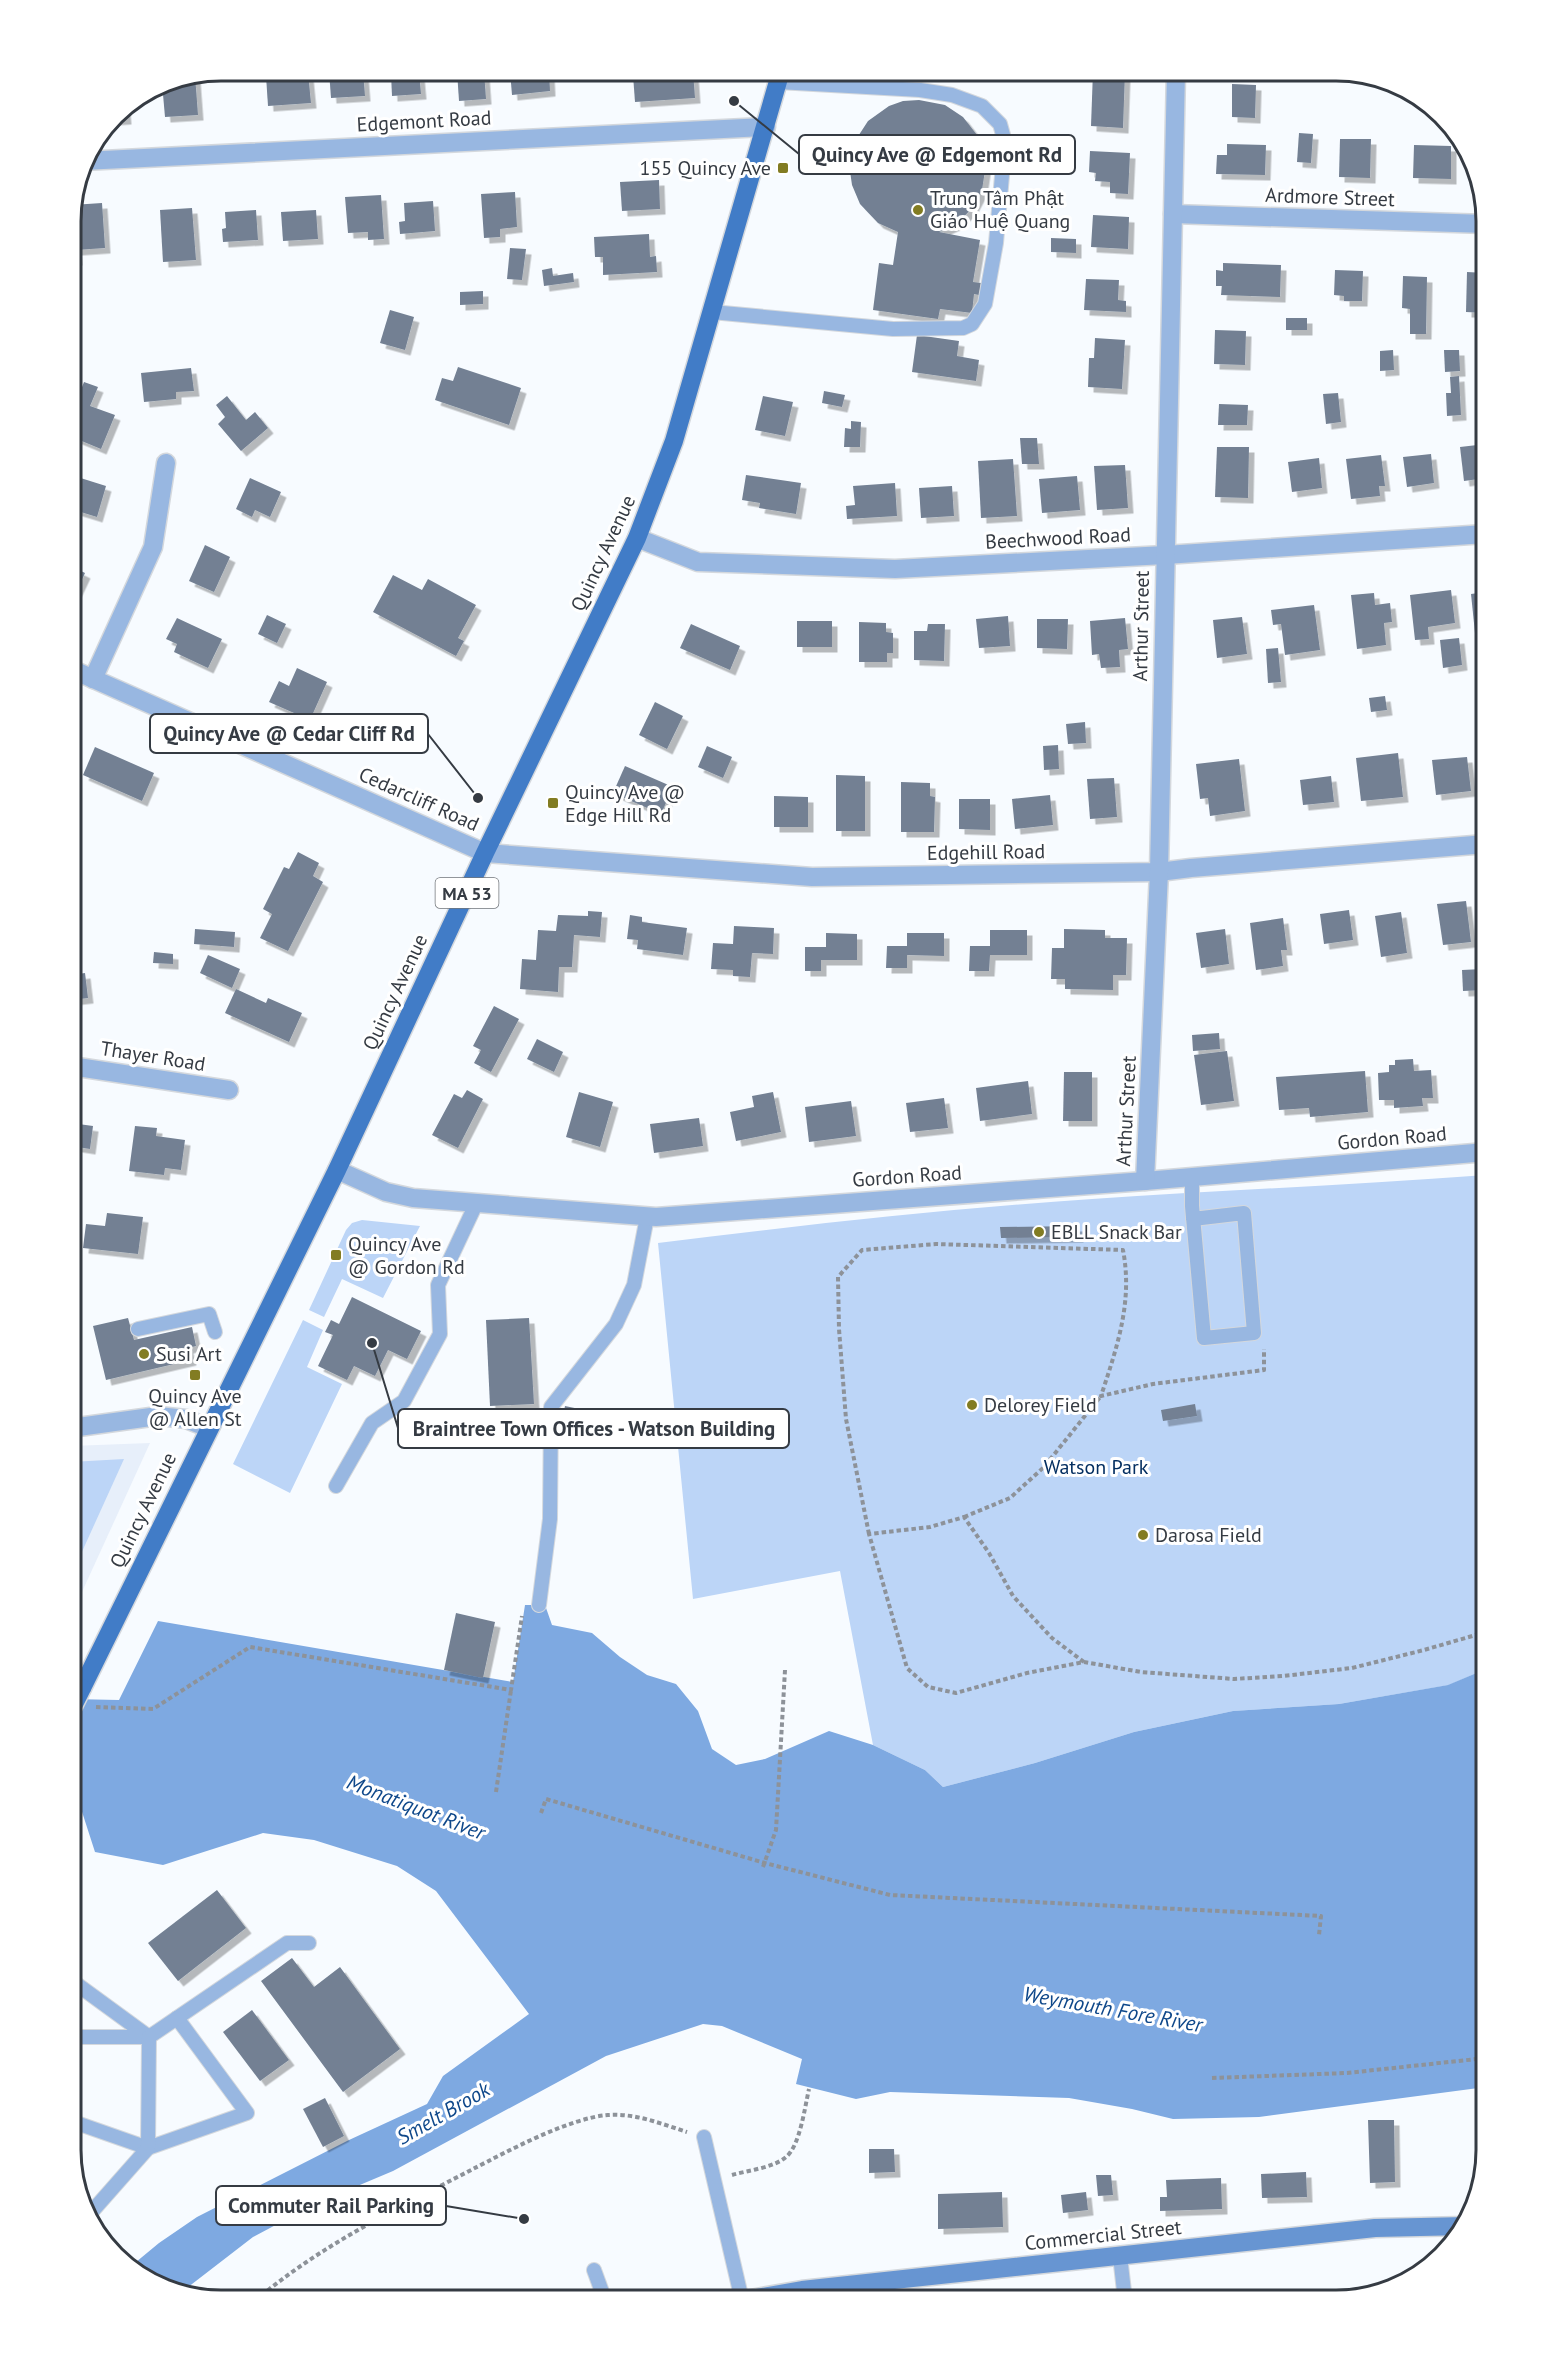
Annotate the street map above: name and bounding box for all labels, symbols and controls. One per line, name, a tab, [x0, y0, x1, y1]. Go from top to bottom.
street label: Edgemont Road	[356, 104, 492, 138]
callout: Quincy Ave @ Edgemont Rd	[799, 135, 1075, 174]
text: Quincy Ave @ Edgemont Rd	[812, 141, 1062, 168]
place label: 155 Quincy Ave	[640, 155, 771, 181]
marker: 155 Quincy Ave	[776, 161, 790, 175]
street label: Ardmore Street	[1265, 182, 1395, 212]
place label: Trung Tâm Phật Giáo Huệ Quang	[930, 185, 1070, 234]
marker: Trung Tâm Phật Giáo Huệ Quang	[911, 203, 925, 217]
street label: Quincy Avenue	[565, 491, 641, 615]
street label: Beechwood Road	[984, 521, 1132, 555]
street label: Arthur Street	[1127, 570, 1155, 682]
callout: Quincy Ave @ Cedar Cliff Rd	[150, 714, 428, 753]
text: Quincy Ave @ Cedar Cliff Rd	[163, 720, 415, 747]
street label: Cedarcliff Road	[355, 761, 483, 837]
place label: Quincy Ave @ Edge Hill Rd	[565, 779, 685, 828]
marker: Quincy Ave @ Edge Hill Rd	[546, 796, 560, 810]
street label: Edgehill Road	[927, 838, 1045, 866]
road number: MA 53	[436, 878, 498, 908]
street label: Quincy Avenue	[357, 930, 433, 1054]
street label: Thayer Road	[99, 1035, 207, 1077]
street label: Arthur Street	[1110, 1055, 1142, 1167]
street label: Gordon Road	[1336, 1120, 1448, 1156]
street label: Gordon Road	[851, 1159, 963, 1193]
place label: EBLL Snack Bar	[1051, 1219, 1182, 1245]
marker: EBLL Snack Bar	[1032, 1225, 1046, 1239]
place label: Quincy Ave @ Gordon Rd	[348, 1231, 465, 1280]
marker: Quincy Ave @ Gordon Rd	[329, 1248, 343, 1262]
place label: Susi Art	[156, 1341, 222, 1367]
marker: Susi Art	[137, 1347, 151, 1361]
marker: Quincy Ave @ Allen St	[188, 1368, 202, 1382]
place label: Quincy Ave @ Allen St	[148, 1383, 242, 1432]
place label: Delorey Field	[984, 1392, 1097, 1418]
marker: Delorey Field	[965, 1398, 979, 1412]
callout: Braintree Town Offices - Watson Building	[398, 1409, 789, 1448]
text: Braintree Town Offices - Watson Building	[413, 1415, 775, 1442]
street label: Quincy Avenue	[104, 1448, 182, 1572]
park label: Watson Park	[1044, 1454, 1149, 1480]
place label: Darosa Field	[1155, 1522, 1262, 1548]
marker: Darosa Field	[1136, 1528, 1150, 1542]
water label: Monatiquot River	[343, 1768, 491, 1847]
water label: Weymouth Fore River	[1022, 1980, 1207, 2038]
water label: Smelt Brook	[392, 2075, 496, 2150]
callout: Commuter Rail Parking	[216, 2186, 446, 2225]
text: Commuter Rail Parking	[228, 2192, 434, 2219]
street label: Commercial Street	[1023, 2214, 1183, 2256]

